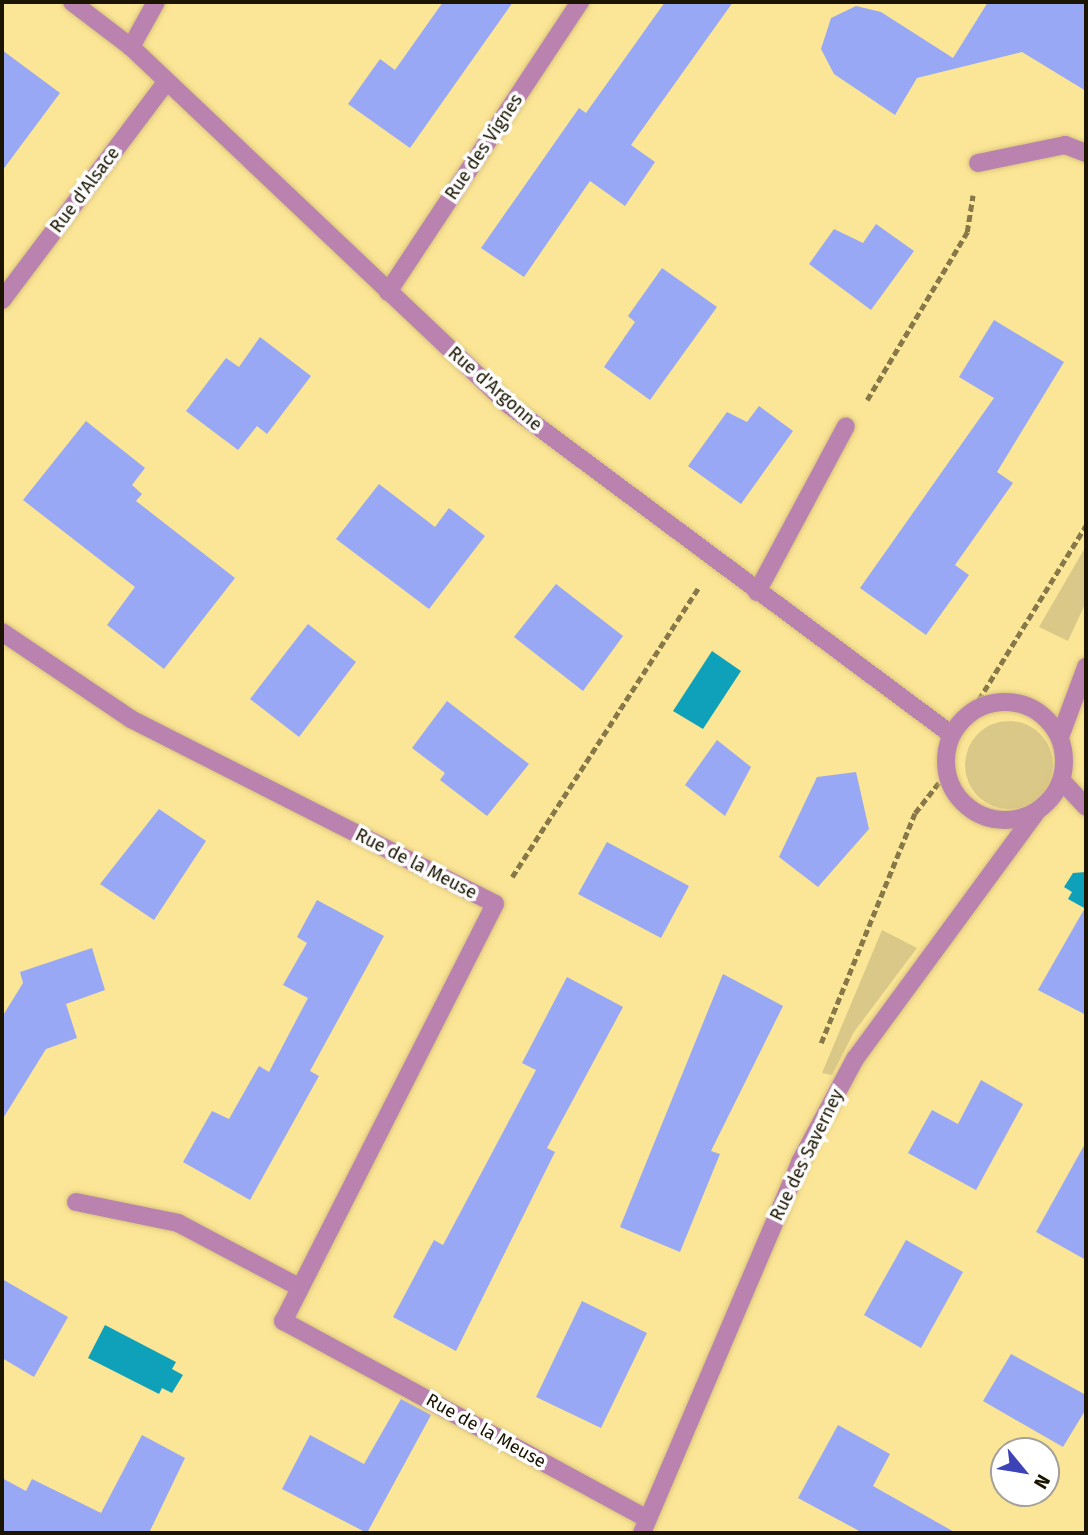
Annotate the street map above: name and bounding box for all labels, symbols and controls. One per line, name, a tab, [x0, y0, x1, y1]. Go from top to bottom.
street label: Rue des Vignes	[441, 90, 527, 204]
street label: Rue d'Alsace	[46, 143, 124, 237]
street label: Rue d'Argonne	[444, 342, 546, 436]
street label: Rue de la Meuse	[352, 824, 480, 904]
street label: Rue des Saverney	[766, 1086, 848, 1224]
street label: Rue de la Meuse	[422, 1389, 550, 1473]
north arrow	[990, 1437, 1060, 1507]
text: N	[1029, 1471, 1055, 1493]

